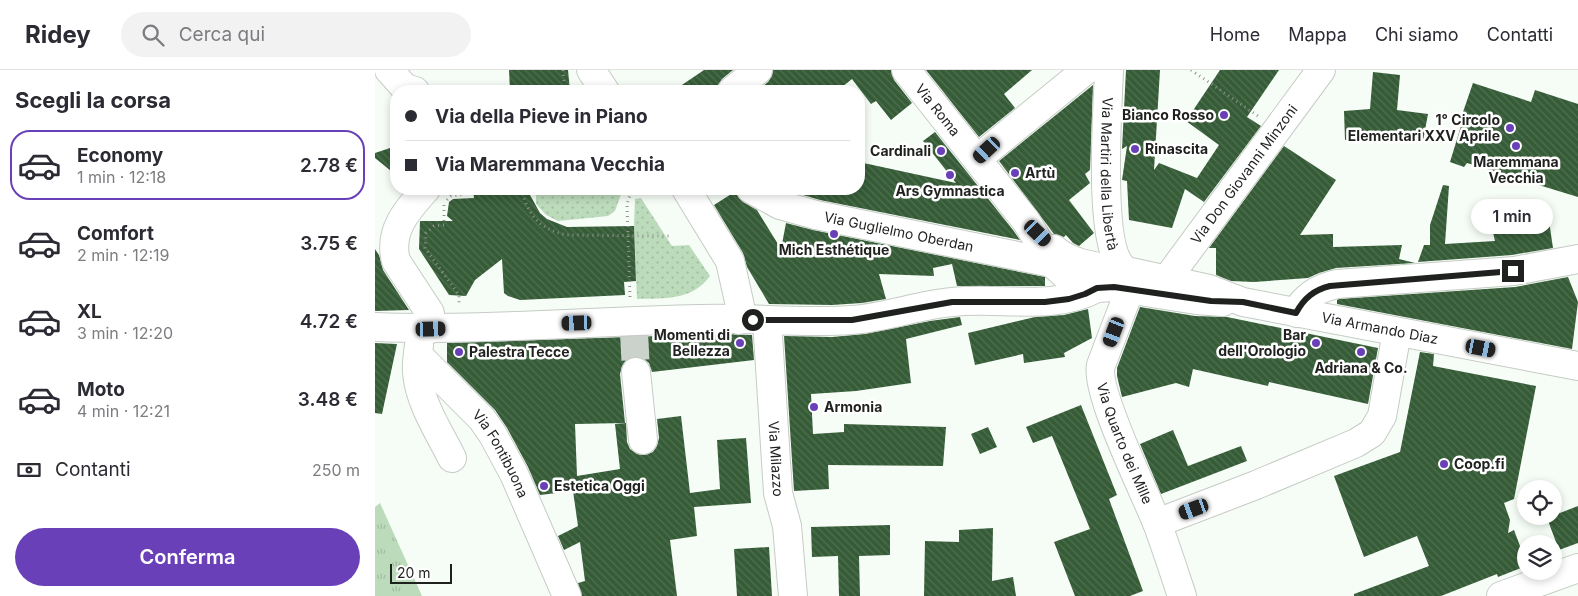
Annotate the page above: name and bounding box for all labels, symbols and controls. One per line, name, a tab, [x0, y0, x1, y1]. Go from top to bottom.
search box	[121, 12, 471, 57]
text: Ridey	[25, 20, 91, 49]
icon: search	[139, 21, 167, 49]
text: Cerca qui	[179, 23, 265, 46]
text: Home	[1210, 24, 1260, 45]
text: Mappa	[1288, 24, 1347, 45]
text: Chi siamo	[1375, 24, 1459, 45]
text: Contatti	[1487, 24, 1553, 45]
street label: Via Roma	[912, 80, 964, 139]
text: Scegli la corsa	[15, 87, 171, 113]
street label: Via Martiri della Libertà	[1098, 97, 1122, 252]
street label: Via Don Giovanni Minzoni	[1187, 101, 1301, 247]
text: Via della Pieve in Piano	[435, 105, 648, 128]
place label: Bianco Rosso	[1122, 106, 1214, 123]
marker: Bianco Rosso	[1218, 109, 1230, 121]
place label: 1° Circolo Elementari XXV Aprile	[1348, 111, 1500, 144]
marker: 1° Circolo Elementari XXV Aprile	[1504, 122, 1516, 134]
car	[970, 134, 1003, 166]
place label: Rinascita	[1145, 140, 1208, 157]
marker: Maremmana Vecchia	[1510, 140, 1522, 152]
place label: Cardinali	[870, 142, 931, 159]
icon: car	[17, 143, 62, 188]
marker: Rinascita	[1129, 143, 1141, 155]
text: Economy	[77, 144, 163, 167]
marker: Cardinali	[935, 145, 947, 157]
text: Via Maremmana Vecchia	[435, 153, 665, 176]
place label: Maremmana Vecchia	[1473, 153, 1559, 186]
text: 2.78 €	[300, 154, 358, 177]
place label: Artù	[1025, 164, 1055, 181]
text: 1 min · 12:18	[77, 167, 166, 187]
marker: Artù	[1009, 167, 1021, 179]
marker: Ars Gymnastica	[944, 169, 956, 181]
place label: Ars Gymnastica	[895, 182, 1005, 199]
callout: 1 min	[1472, 198, 1554, 234]
text: 1 min	[1492, 206, 1532, 226]
street label: Via Guglielmo Oberdan	[823, 208, 975, 255]
car	[1021, 217, 1054, 249]
icon: car	[17, 221, 62, 266]
text: Comfort	[77, 222, 154, 245]
marker: Mich Esthétique	[828, 228, 840, 240]
text: 3.75 €	[300, 232, 358, 255]
place label: Mich Esthétique	[779, 241, 889, 258]
text: 2 min · 12:19	[77, 245, 170, 265]
route end	[1502, 260, 1524, 282]
icon: car	[17, 299, 62, 344]
text: XL	[77, 300, 102, 323]
street label: Via Armando Diaz	[1320, 308, 1440, 347]
route start	[742, 309, 764, 331]
text: 4.72 €	[300, 310, 358, 333]
car	[561, 315, 592, 331]
car	[1101, 315, 1126, 349]
car	[415, 321, 446, 337]
text: 3 min · 12:20	[77, 323, 173, 343]
place label: Momenti di Bellezza	[654, 326, 730, 359]
place label: Bar dell'Orologio	[1218, 326, 1306, 359]
marker: Momenti di Bellezza	[734, 337, 746, 349]
marker: Bar dell'Orologio	[1310, 337, 1322, 349]
car	[1464, 338, 1497, 358]
place label: Palestra Tecce	[469, 343, 569, 360]
marker: Palestra Tecce	[453, 346, 465, 358]
marker: Adriana & Co.	[1355, 346, 1367, 358]
place label: Adriana & Co.	[1314, 359, 1408, 376]
icon: car	[17, 377, 62, 422]
text: Moto	[77, 378, 125, 401]
street label: Via Quarto dei Mille	[1094, 381, 1157, 506]
text: 3.48 €	[298, 388, 358, 411]
place label: Armonia	[824, 398, 882, 415]
text: 4 min · 12:21	[77, 401, 170, 421]
marker: Armonia	[808, 401, 820, 413]
street label: Via Fontibuona	[469, 406, 532, 500]
street label: Via Milazzo	[765, 420, 787, 497]
place label: Coop.fi	[1454, 455, 1505, 472]
icon: cash	[15, 456, 43, 484]
text: Contanti	[55, 458, 131, 481]
marker: Coop.fi	[1438, 458, 1450, 470]
text: 250 m	[312, 460, 360, 480]
place label: Estetica Oggi	[554, 477, 645, 494]
marker: Estetica Oggi	[538, 480, 550, 492]
map controls	[1517, 480, 1562, 580]
button: locate	[1517, 480, 1562, 525]
car	[1177, 497, 1210, 521]
button: Conferma	[15, 528, 360, 586]
button: layers	[1517, 535, 1562, 580]
scale bar	[390, 561, 453, 584]
text: 20 m	[397, 564, 431, 581]

